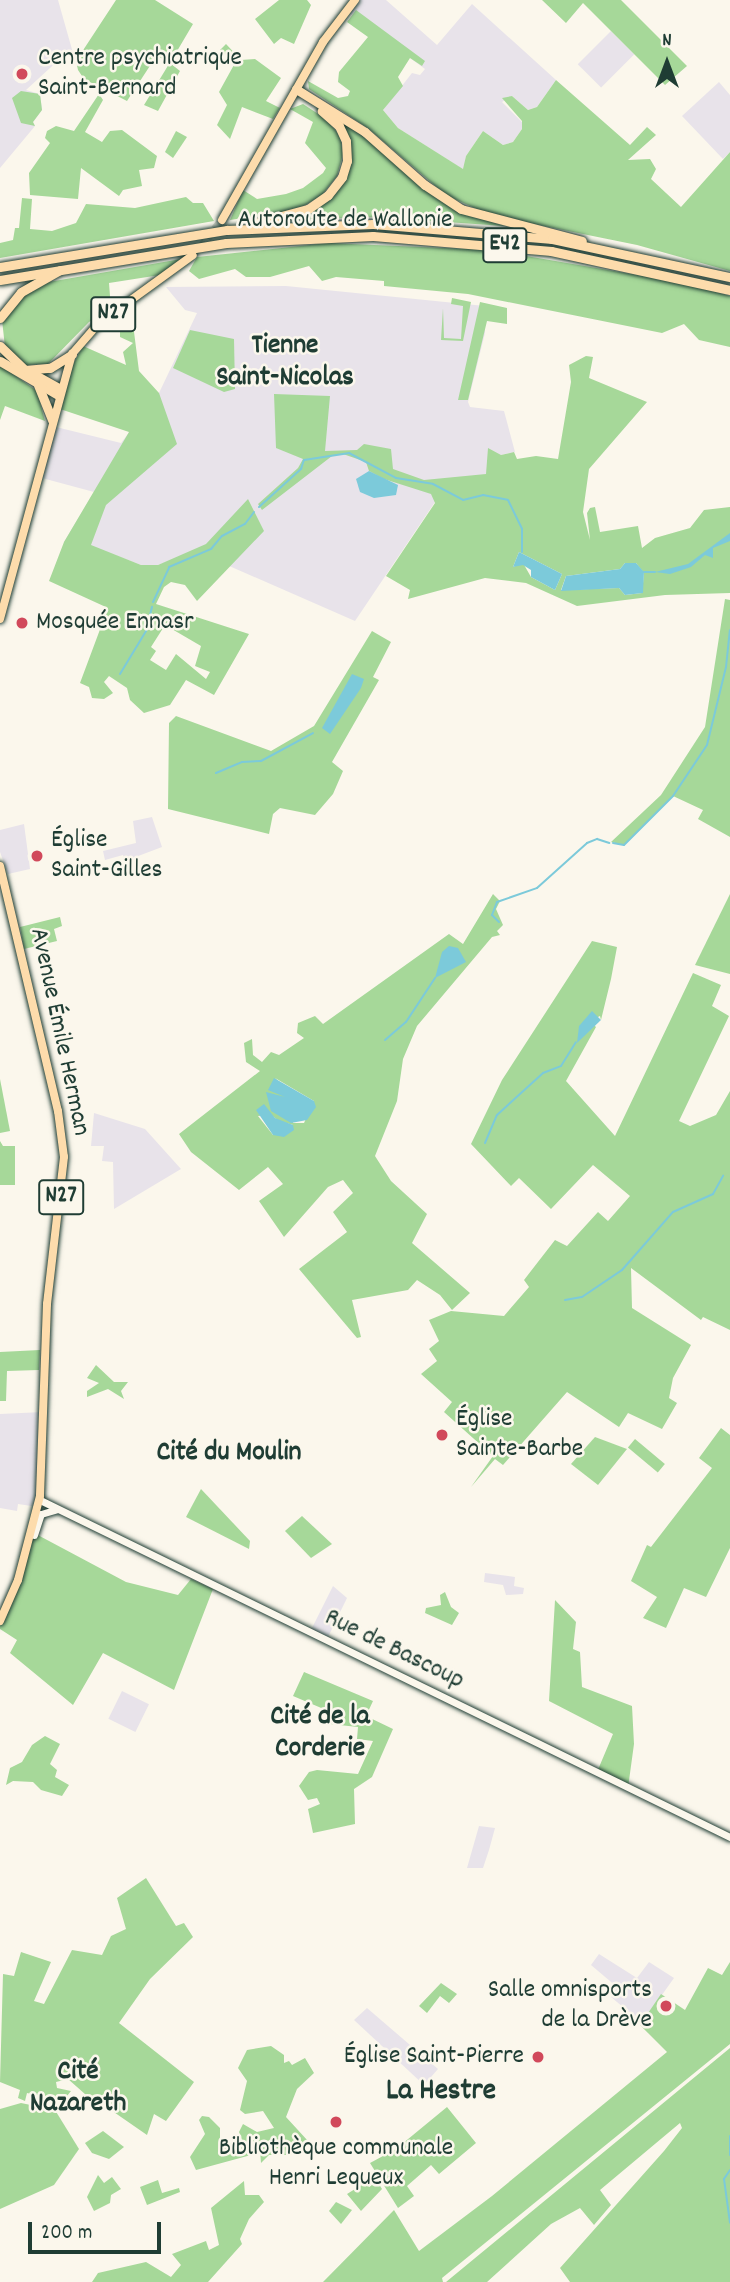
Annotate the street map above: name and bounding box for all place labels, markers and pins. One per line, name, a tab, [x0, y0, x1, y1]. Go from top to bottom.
place label: Centre psychiatrique Saint-Bernard	[38, 43, 242, 104]
marker: Centre psychiatrique Saint-Bernard	[12, 64, 32, 84]
place label: Mosquée Ennasr	[36, 607, 194, 639]
marker: Mosquée Ennasr	[14, 615, 30, 631]
place label: Église Saint-Gilles	[51, 825, 163, 886]
marker: Église Saint-Gilles	[29, 848, 45, 864]
place label: Église Sainte-Barbe	[456, 1404, 583, 1466]
marker: Église Sainte-Barbe	[434, 1427, 450, 1443]
place label: Salle omnisports de la Drève	[488, 1975, 652, 2036]
marker: Salle omnisports de la Drève	[658, 1998, 674, 2014]
place label: Église Saint-Pierre	[344, 2041, 524, 2073]
marker: Église Saint-Pierre	[530, 2049, 546, 2065]
marker: Bibliothèque communale Henri Lequeux	[328, 2114, 344, 2130]
place label: Bibliothèque communale Henri Lequeux	[219, 2133, 453, 2194]

